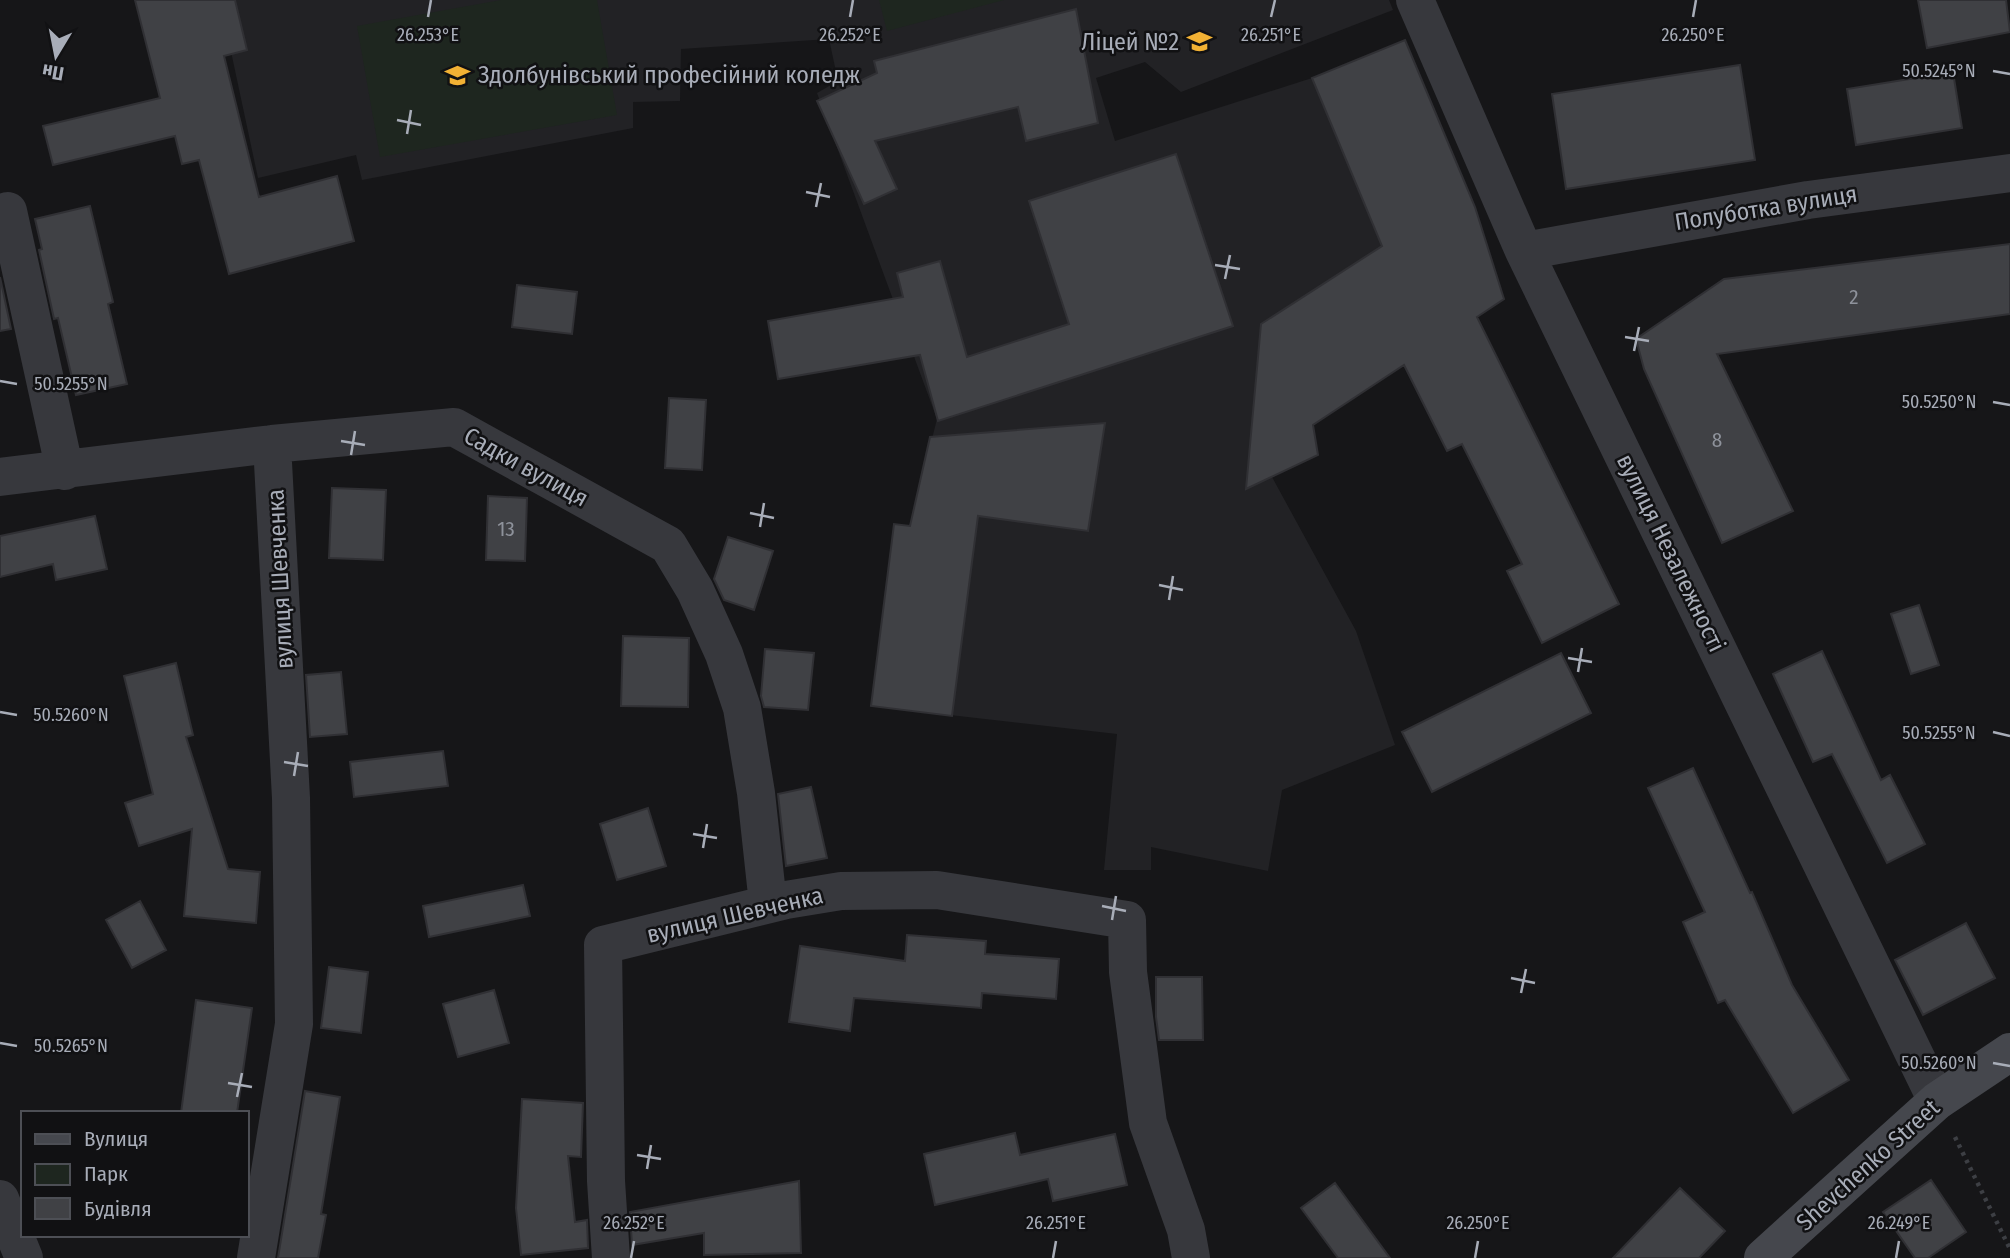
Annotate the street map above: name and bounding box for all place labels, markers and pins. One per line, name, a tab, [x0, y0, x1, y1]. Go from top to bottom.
place label: Ліцей №2	[1081, 28, 1179, 56]
school or university icon: Ліцей №2	[1185, 28, 1213, 56]
school or university icon: Здолбунівський професійний коледж	[444, 61, 472, 89]
place label: Здолбунівський професійний коледж	[478, 61, 861, 89]

